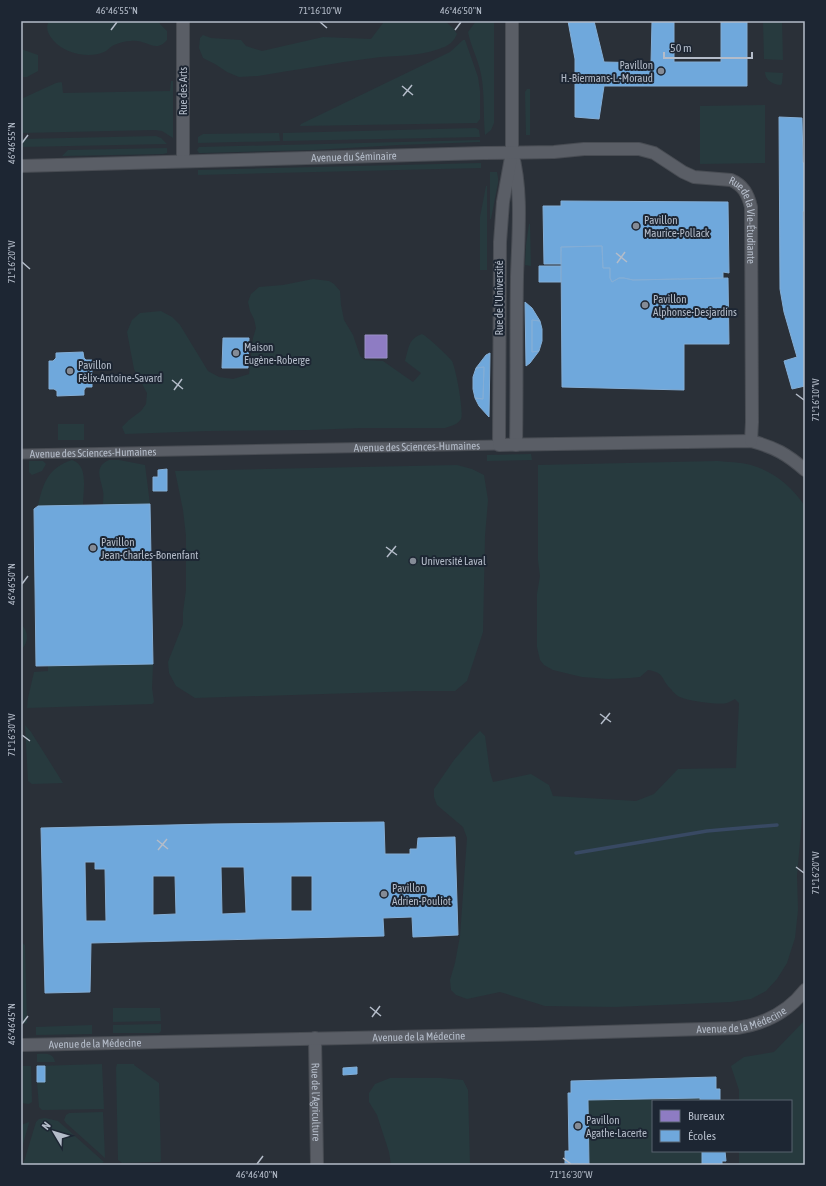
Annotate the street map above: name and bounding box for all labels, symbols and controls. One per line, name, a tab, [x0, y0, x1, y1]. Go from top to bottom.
text: 46°46'55"N	[96, 5, 138, 16]
text: 71°16'10"W	[298, 5, 342, 16]
text: 46°46'50"N	[440, 5, 482, 16]
scale bar	[664, 34, 752, 60]
text: 50 m	[670, 41, 692, 55]
place label: Pavillon H.-Biermans-L.-Moraud	[561, 59, 653, 84]
marker: Pavillon H.-Biermans-L.-Moraud	[656, 66, 666, 76]
street label: Rue des Arts	[177, 67, 189, 115]
text: 46°46'55"N	[6, 122, 17, 164]
street label: Avenue du Séminaire	[311, 149, 397, 164]
street label: Rue de la Vie-Étudiante	[727, 174, 757, 264]
place label: Pavillon Maurice-Pollack	[644, 214, 710, 239]
marker: Pavillon Maurice-Pollack	[631, 221, 641, 231]
text: 71°16'20"W	[6, 240, 17, 284]
street label: Rue de l'Université	[493, 260, 505, 336]
place label: Pavillon Alphonse-Desjardins	[653, 293, 737, 318]
marker: Pavillon Alphonse-Desjardins	[640, 300, 650, 310]
place label: Maison Eugène-Roberge	[244, 341, 310, 366]
marker: Maison Eugène-Roberge	[231, 348, 241, 358]
place label: Pavillon Félix-Antoine-Savard	[78, 359, 162, 384]
marker: Pavillon Félix-Antoine-Savard	[65, 366, 75, 376]
text: 71°16'10"W	[810, 378, 821, 422]
street label: Avenue des Sciences-Humaines	[354, 439, 480, 454]
street label: Avenue des Sciences-Humaines	[30, 445, 156, 460]
place label: Pavillon Jean-Charles-Bonenfant	[101, 536, 199, 561]
marker: Pavillon Jean-Charles-Bonenfant	[88, 543, 98, 553]
place label: Université Laval	[421, 555, 486, 567]
marker: Université Laval	[408, 556, 418, 566]
text: 46°46'50"N	[6, 563, 17, 605]
text: 71°16'30"W	[6, 713, 17, 757]
text: 71°16'20"W	[810, 851, 821, 895]
place label: Pavillon Adrien-Pouliot	[392, 882, 451, 907]
marker: Pavillon Adrien-Pouliot	[379, 889, 389, 899]
text: 46°46'45"N	[6, 1003, 17, 1045]
street label: Avenue de la Médecine	[696, 1004, 789, 1035]
street label: Avenue de la Médecine	[372, 1030, 465, 1043]
street label: Avenue de la Médecine	[48, 1036, 141, 1050]
street label: Rue de l'Agriculture	[309, 1063, 323, 1141]
legend	[652, 1100, 792, 1152]
text: Bureaux	[688, 1109, 725, 1123]
north arrow	[34, 1112, 74, 1152]
place label: Pavillon Agathe-Lacerte	[586, 1114, 647, 1139]
text: N	[39, 1120, 53, 1132]
marker: Pavillon Agathe-Lacerte	[573, 1121, 583, 1131]
text: Écoles	[688, 1129, 716, 1143]
text: 46°46'40"N	[236, 1169, 278, 1180]
text: 71°16'30"W	[549, 1169, 593, 1180]

